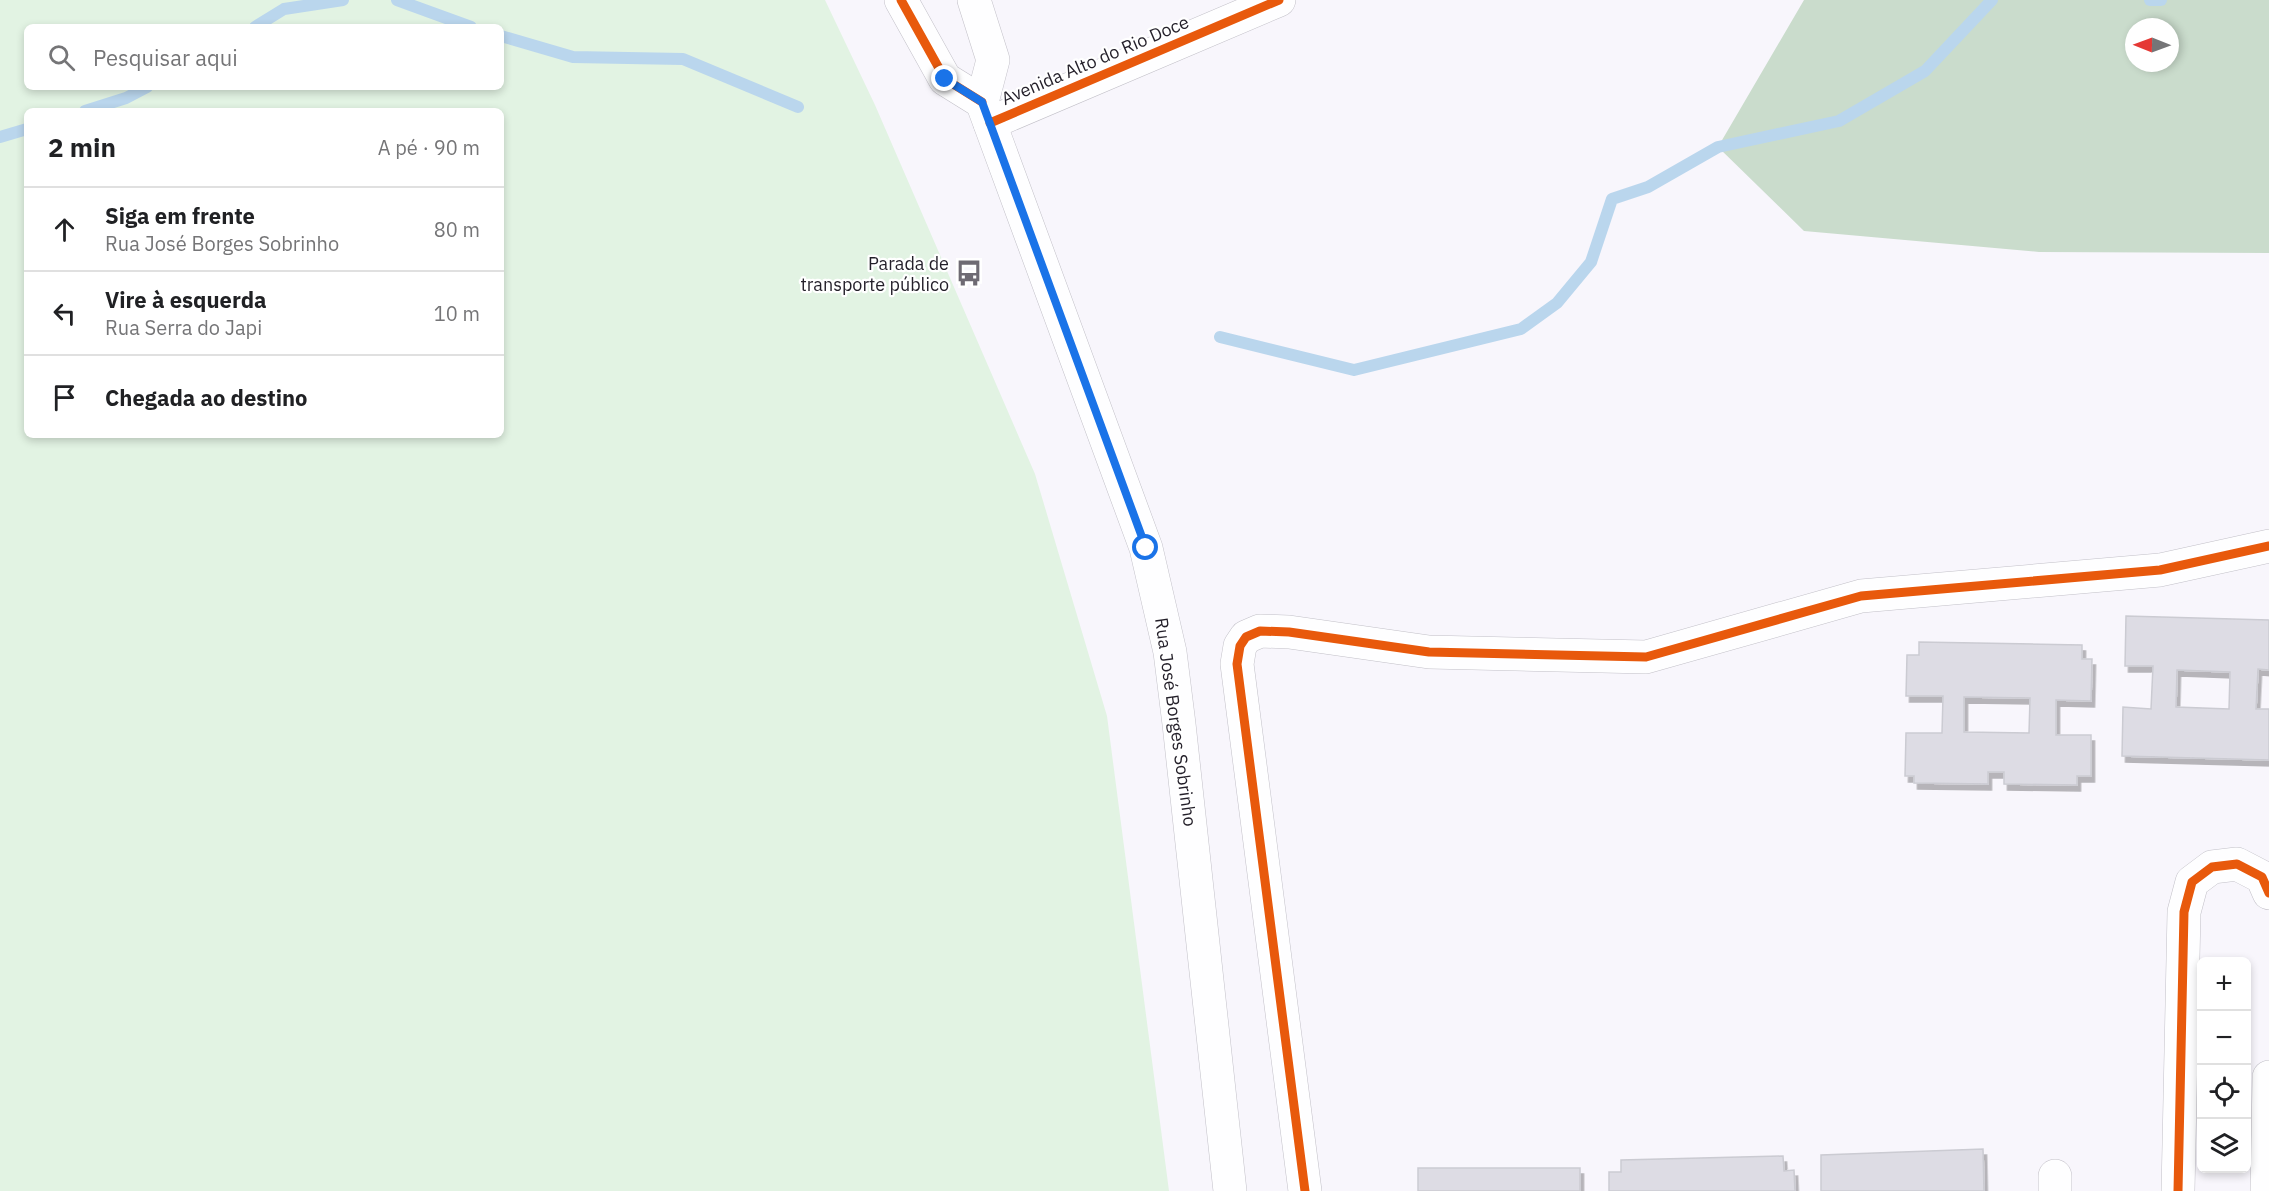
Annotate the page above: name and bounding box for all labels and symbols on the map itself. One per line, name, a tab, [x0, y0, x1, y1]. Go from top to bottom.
street label: Avenida Alto do Rio Doce	[998, 10, 1192, 110]
north arrow	[2125, 18, 2179, 72]
route end	[931, 65, 957, 91]
place label: Parada de transporte público	[800, 252, 949, 296]
bus stop icon: Parada de transporte público	[954, 258, 984, 288]
route start	[1132, 534, 1158, 560]
street label: Rua José Borges Sobrinho	[1150, 616, 1202, 828]

